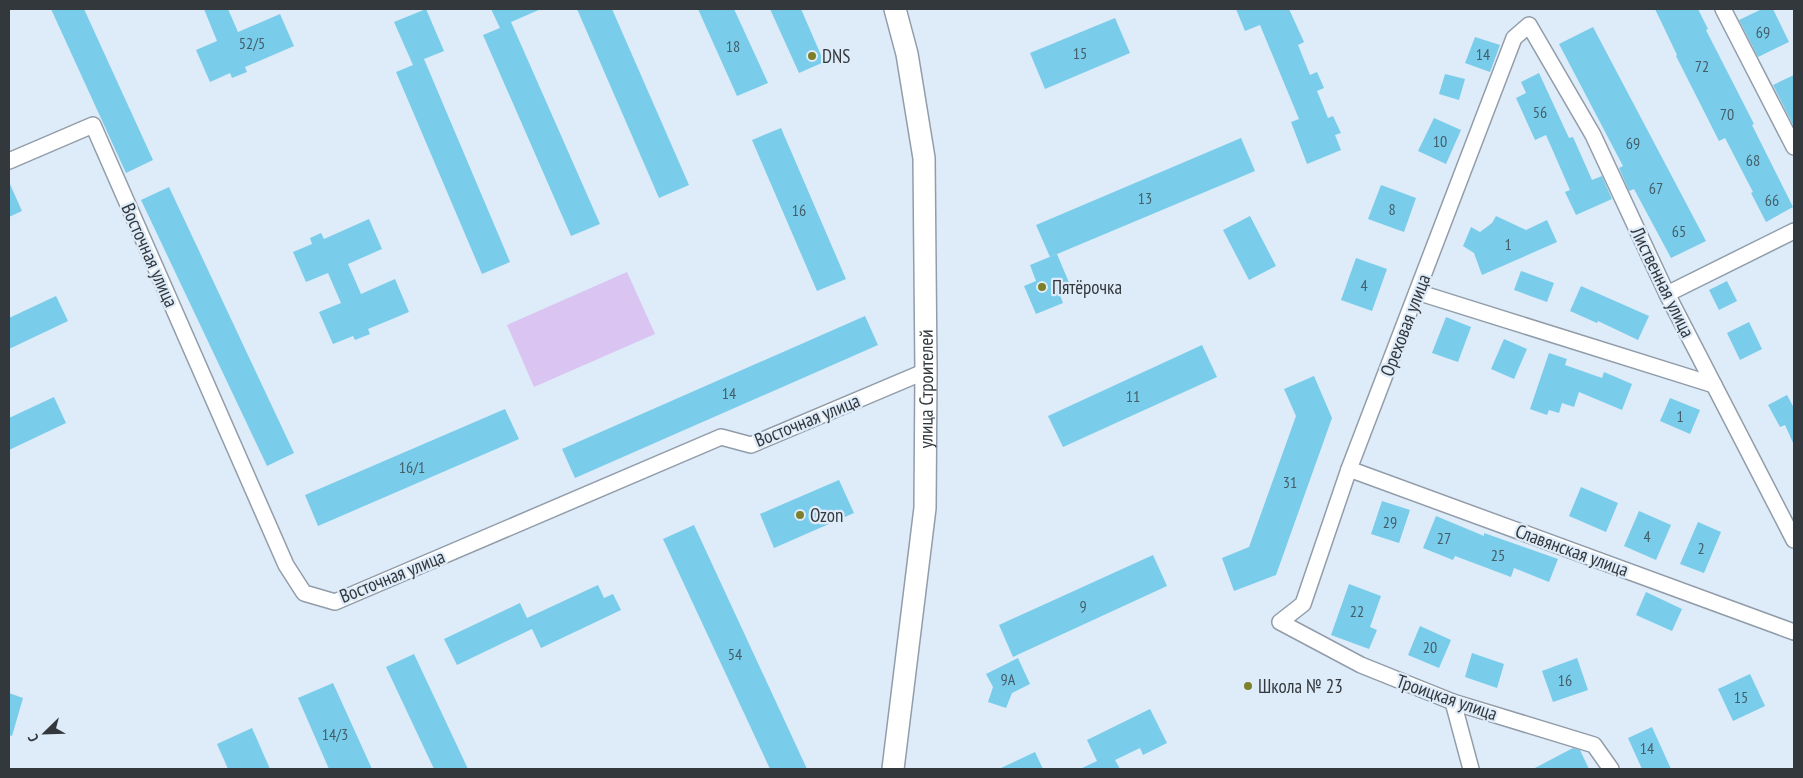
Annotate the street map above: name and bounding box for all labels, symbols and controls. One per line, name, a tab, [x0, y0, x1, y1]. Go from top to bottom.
house number: 69	[1756, 22, 1770, 42]
house number: 52/5	[239, 33, 265, 53]
house number: 18	[726, 36, 740, 56]
house number: 15	[1073, 43, 1087, 63]
place label: DNS	[822, 44, 850, 68]
house number: 14	[1476, 44, 1490, 64]
marker: DNS	[806, 50, 818, 62]
house number: 72	[1695, 56, 1709, 76]
house number: 56	[1533, 102, 1547, 122]
house number: 70	[1720, 104, 1734, 124]
house number: 10	[1433, 131, 1447, 151]
house number: 69	[1626, 133, 1640, 153]
house number: 68	[1746, 150, 1760, 170]
house number: 67	[1649, 178, 1663, 198]
house number: 13	[1138, 188, 1152, 208]
house number: 66	[1765, 190, 1779, 210]
street label: Восточная улица	[116, 199, 184, 311]
house number: 8	[1388, 199, 1396, 219]
house number: 16	[792, 200, 806, 220]
house number: 65	[1672, 221, 1686, 241]
street label: Лиственная улица	[1625, 222, 1700, 341]
house number: 1	[1504, 234, 1512, 254]
street label: Ореховая улица	[1375, 271, 1435, 379]
place label: Пятёрочка	[1052, 275, 1122, 299]
house number: 4	[1360, 275, 1368, 295]
marker: Пятёрочка	[1036, 281, 1048, 293]
street label: улица Строителей	[913, 329, 938, 449]
house number: 14	[722, 383, 736, 403]
house number: 11	[1126, 386, 1140, 406]
street label: Восточная улица	[751, 388, 863, 452]
house number: 1	[1676, 406, 1684, 426]
house number: 16/1	[399, 457, 425, 477]
house number: 31	[1283, 472, 1297, 492]
place label: Ozon	[810, 503, 843, 527]
marker: Ozon	[794, 509, 806, 521]
house number: 29	[1383, 512, 1397, 532]
street label: Славянская улица	[1512, 518, 1632, 582]
house number: 4	[1643, 526, 1651, 546]
house number: 27	[1437, 528, 1451, 548]
house number: 2	[1697, 538, 1705, 558]
street label: Восточная улица	[336, 544, 448, 608]
house number: 25	[1491, 545, 1505, 565]
house number: 9	[1079, 596, 1087, 616]
house number: 22	[1350, 601, 1364, 621]
house number: 20	[1423, 637, 1437, 657]
house number: 54	[728, 644, 742, 664]
house number: 9А	[1001, 669, 1016, 689]
street label: Троицкая улица	[1393, 669, 1501, 725]
house number: 16	[1558, 670, 1572, 690]
place label: Школа № 23	[1258, 674, 1343, 698]
marker: Школа № 23	[1242, 680, 1254, 692]
house number: 15	[1734, 687, 1748, 707]
north arrow	[20, 708, 70, 758]
house number: 14/3	[322, 724, 348, 744]
text: С	[23, 731, 43, 745]
house number: 14	[1640, 738, 1654, 758]

